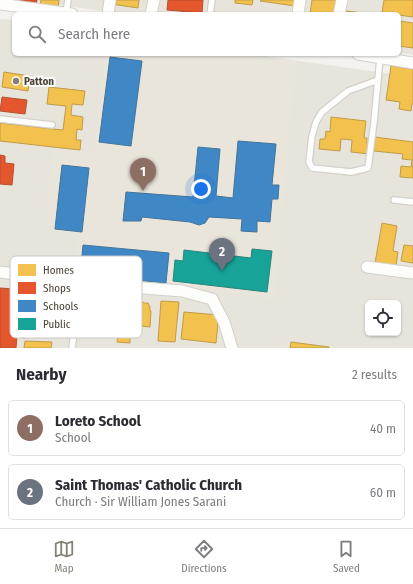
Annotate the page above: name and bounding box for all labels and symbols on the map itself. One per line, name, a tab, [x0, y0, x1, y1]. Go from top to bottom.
place label: Patton	[24, 75, 54, 88]
marker: Patton	[11, 76, 21, 86]
pin: 1	[130, 158, 156, 191]
your location	[191, 179, 211, 199]
pin: 2	[209, 238, 235, 271]
legend	[10, 256, 142, 338]
text: Homes	[43, 264, 74, 277]
text: Shops	[43, 282, 71, 295]
text: Schools	[43, 300, 78, 313]
text: Public	[43, 318, 71, 331]

